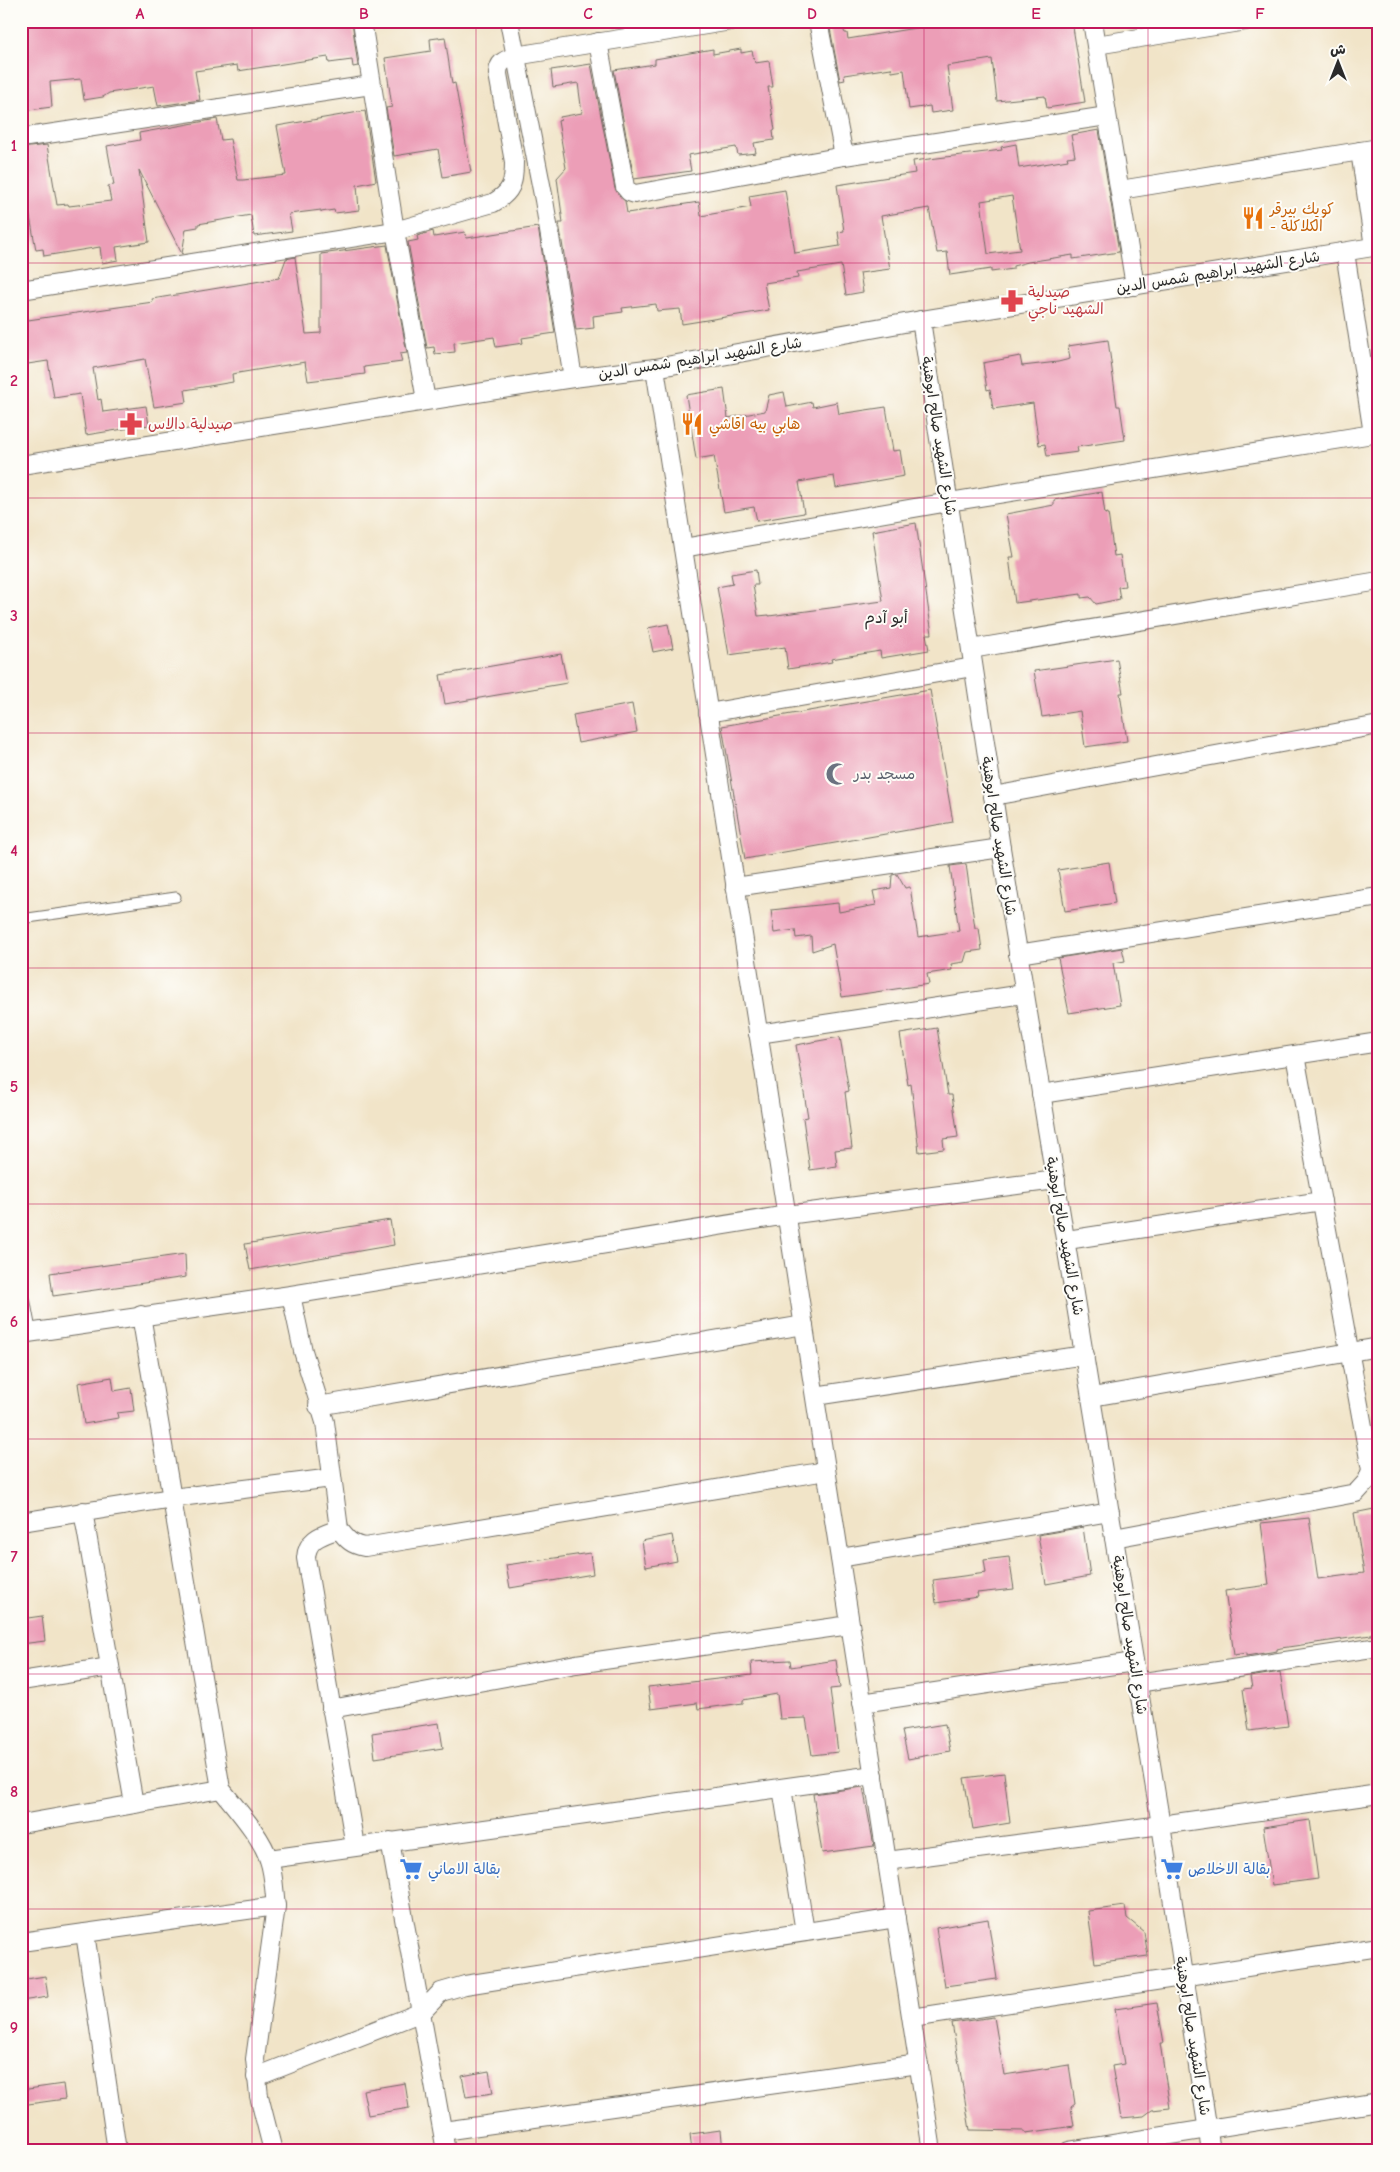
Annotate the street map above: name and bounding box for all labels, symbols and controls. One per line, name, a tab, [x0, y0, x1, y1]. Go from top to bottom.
text: A	[136, 5, 145, 23]
text: B	[359, 5, 369, 23]
text: C	[583, 5, 593, 23]
text: D	[807, 5, 817, 23]
text: E	[1031, 5, 1041, 23]
text: F	[1255, 5, 1265, 23]
north arrow	[1312, 38, 1362, 88]
text: ش	[1330, 41, 1346, 58]
text: 1	[11, 137, 17, 155]
place label: كويك بيرقر - الكلاكلة	[1268, 200, 1334, 235]
restaurant icon: كويك بيرقر - الكلاكلة	[1240, 205, 1266, 231]
street label: شارع الشهيد ابراهيم شمس الدين	[1115, 247, 1322, 300]
place label: صيدلية الشهيد ناجي	[1028, 283, 1104, 322]
pharmacy icon: صيدلية الشهيد ناجي	[999, 288, 1025, 314]
street label: شارع الشهيد ابراهيم شمس الدين	[597, 333, 804, 386]
street label: شارع الشهيد صالح ابوهنية	[917, 355, 960, 517]
text: 2	[10, 372, 18, 390]
pharmacy icon: صيدلية دالاس	[118, 411, 144, 437]
restaurant icon: هابي بيه اقاشي	[679, 411, 705, 437]
place label: صيدلية دالاس	[148, 415, 233, 433]
place label: هابي بيه اقاشي	[709, 415, 800, 437]
text: 3	[10, 607, 18, 625]
district label: أبو آدم	[864, 609, 908, 630]
street label: شارع الشهيد صالح ابوهنية	[977, 755, 1020, 917]
mosque icon: مسجد بدر	[824, 761, 850, 787]
place label: مسجد بدر	[853, 765, 915, 783]
text: 4	[10, 842, 18, 860]
text: 5	[10, 1078, 18, 1096]
street label: شارع الشهيد صالح ابوهنية	[1041, 1155, 1088, 1317]
text: 6	[10, 1313, 18, 1331]
text: 7	[10, 1548, 18, 1566]
street label: شارع الشهيد صالح ابوهنية	[1108, 1554, 1151, 1716]
text: 8	[10, 1783, 18, 1801]
supermarket icon: بقالة الاماني	[398, 1856, 424, 1882]
supermarket icon: بقالة الاخلاص	[1159, 1856, 1185, 1882]
place label: بقالة الاماني	[428, 1860, 501, 1882]
place label: بقالة الاخلاص	[1188, 1860, 1270, 1878]
street label: شارع الشهيد صالح ابوهنية	[1171, 1955, 1214, 2117]
text: 9	[10, 2019, 18, 2037]

